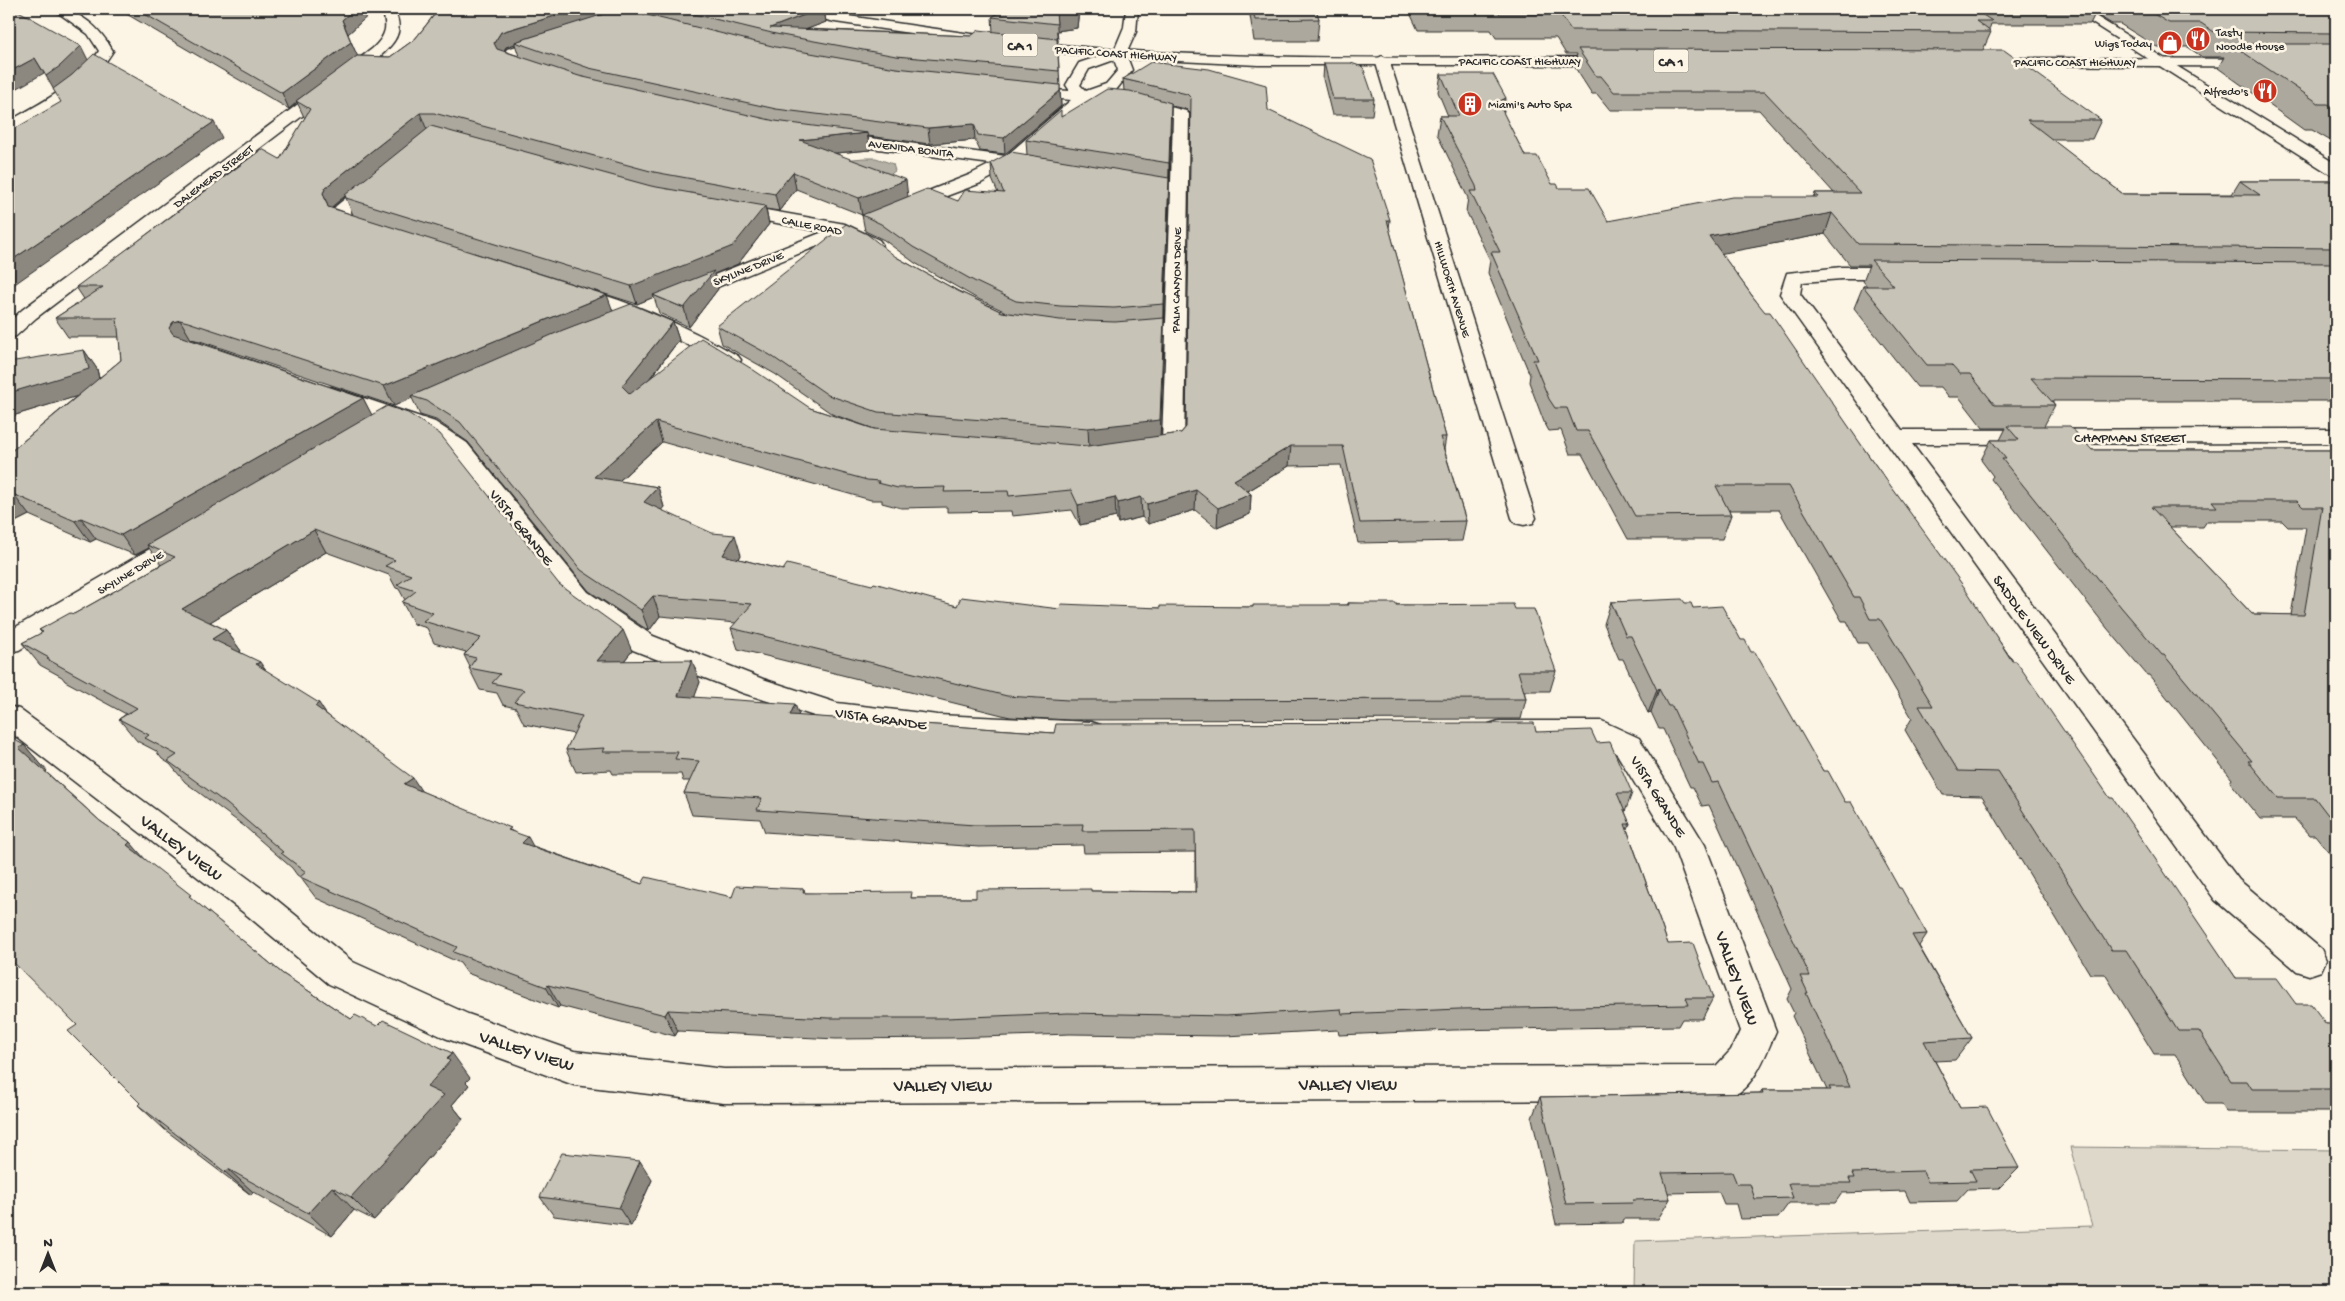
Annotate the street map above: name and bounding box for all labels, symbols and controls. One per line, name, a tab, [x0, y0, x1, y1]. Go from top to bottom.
restaurant icon: Tasty Noodle House	[2185, 26, 2211, 52]
place label: Tasty Noodle House	[2215, 27, 2285, 55]
shop icon: Wigs Today	[2157, 30, 2183, 56]
road number: CA 1	[1002, 34, 1038, 56]
place label: Wigs Today	[2095, 38, 2152, 52]
street label: PACIFIC COAST HIGHWAY	[1053, 44, 1178, 66]
road number: CA 1	[1654, 49, 1688, 72]
street label: PACIFIC COAST HIGHWAY	[1458, 56, 1582, 70]
street label: PACIFIC COAST HIGHWAY	[2013, 57, 2137, 71]
restaurant icon: Alfredo's	[2252, 78, 2278, 104]
place label: Alfredo's	[2203, 86, 2249, 100]
building icon: Miami's Auto Spa	[1457, 91, 1483, 117]
place label: Miami's Auto Spa	[1488, 99, 1572, 113]
street label: AVENIDA BONITA	[867, 138, 955, 162]
street label: DALEMEAD STREET	[171, 142, 258, 213]
street label: CALLE ROAD	[780, 214, 843, 240]
street label: PALM CANYON DRIVE	[1170, 227, 1186, 334]
street label: HILLWORTH AVENUE	[1430, 240, 1473, 340]
street label: SKYLINE DRIVE	[712, 249, 786, 290]
street label: CHAPMAN STREET	[2074, 430, 2187, 448]
street label: VISTA GRANDE	[484, 486, 557, 570]
street label: SKYLINE DRIVE	[96, 548, 167, 599]
street label: SADDLE VIEW DRIVE	[1988, 572, 2079, 689]
street label: VISTA GRANDE	[833, 705, 928, 735]
street label: VISTA GRANDE	[1625, 752, 1690, 841]
street label: VALLEY VIEW	[134, 810, 226, 887]
street label: VALLEY VIEW	[1709, 928, 1762, 1029]
street label: VALLEY VIEW	[475, 1027, 576, 1078]
street label: VALLEY VIEW	[1298, 1076, 1397, 1097]
street label: VALLEY VIEW	[893, 1077, 992, 1098]
north arrow	[22, 1228, 72, 1278]
text: N	[43, 1235, 53, 1252]

